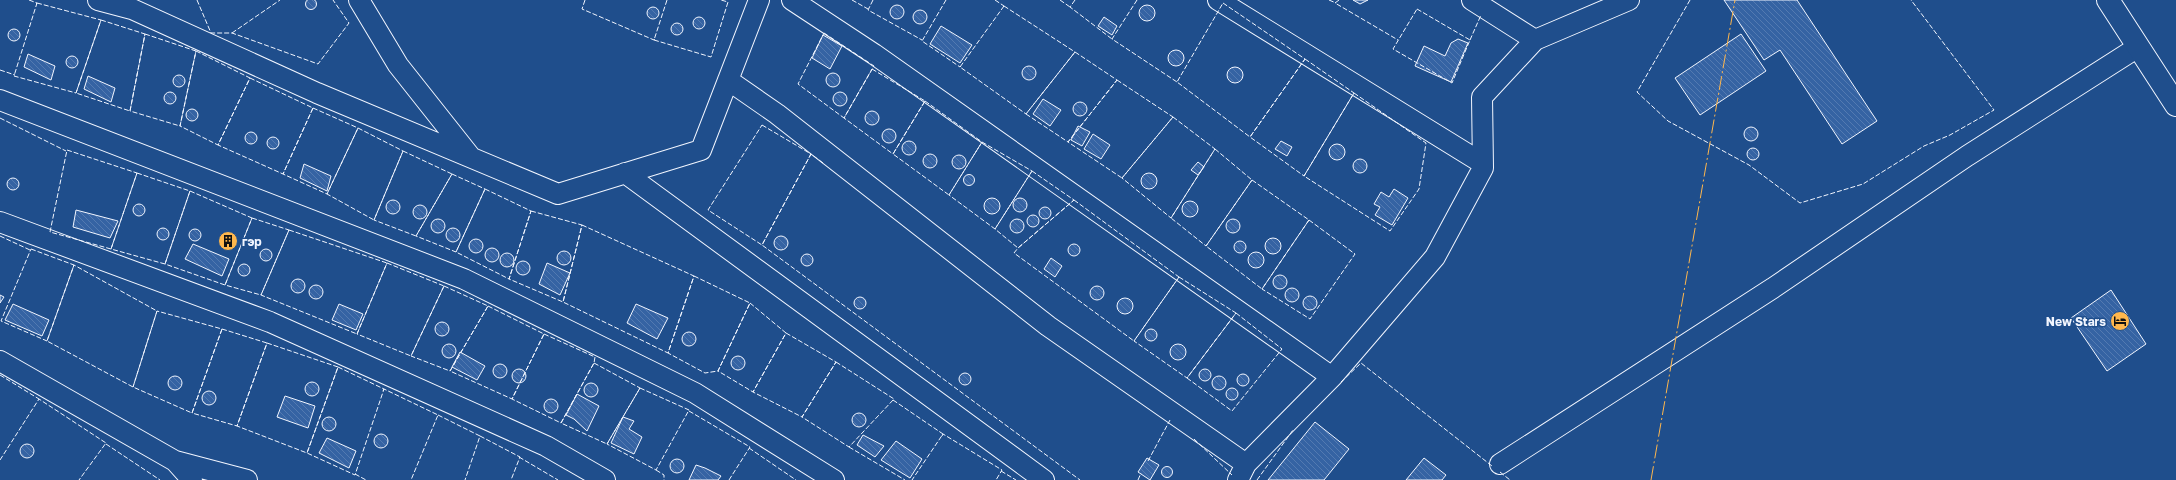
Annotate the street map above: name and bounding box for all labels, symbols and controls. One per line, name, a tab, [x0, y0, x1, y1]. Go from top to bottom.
building icon: гэр	[217, 230, 239, 252]
place label: гэр	[242, 234, 262, 249]
hotel icon: New Stars	[2109, 310, 2131, 332]
place label: New Stars	[2046, 314, 2106, 329]

